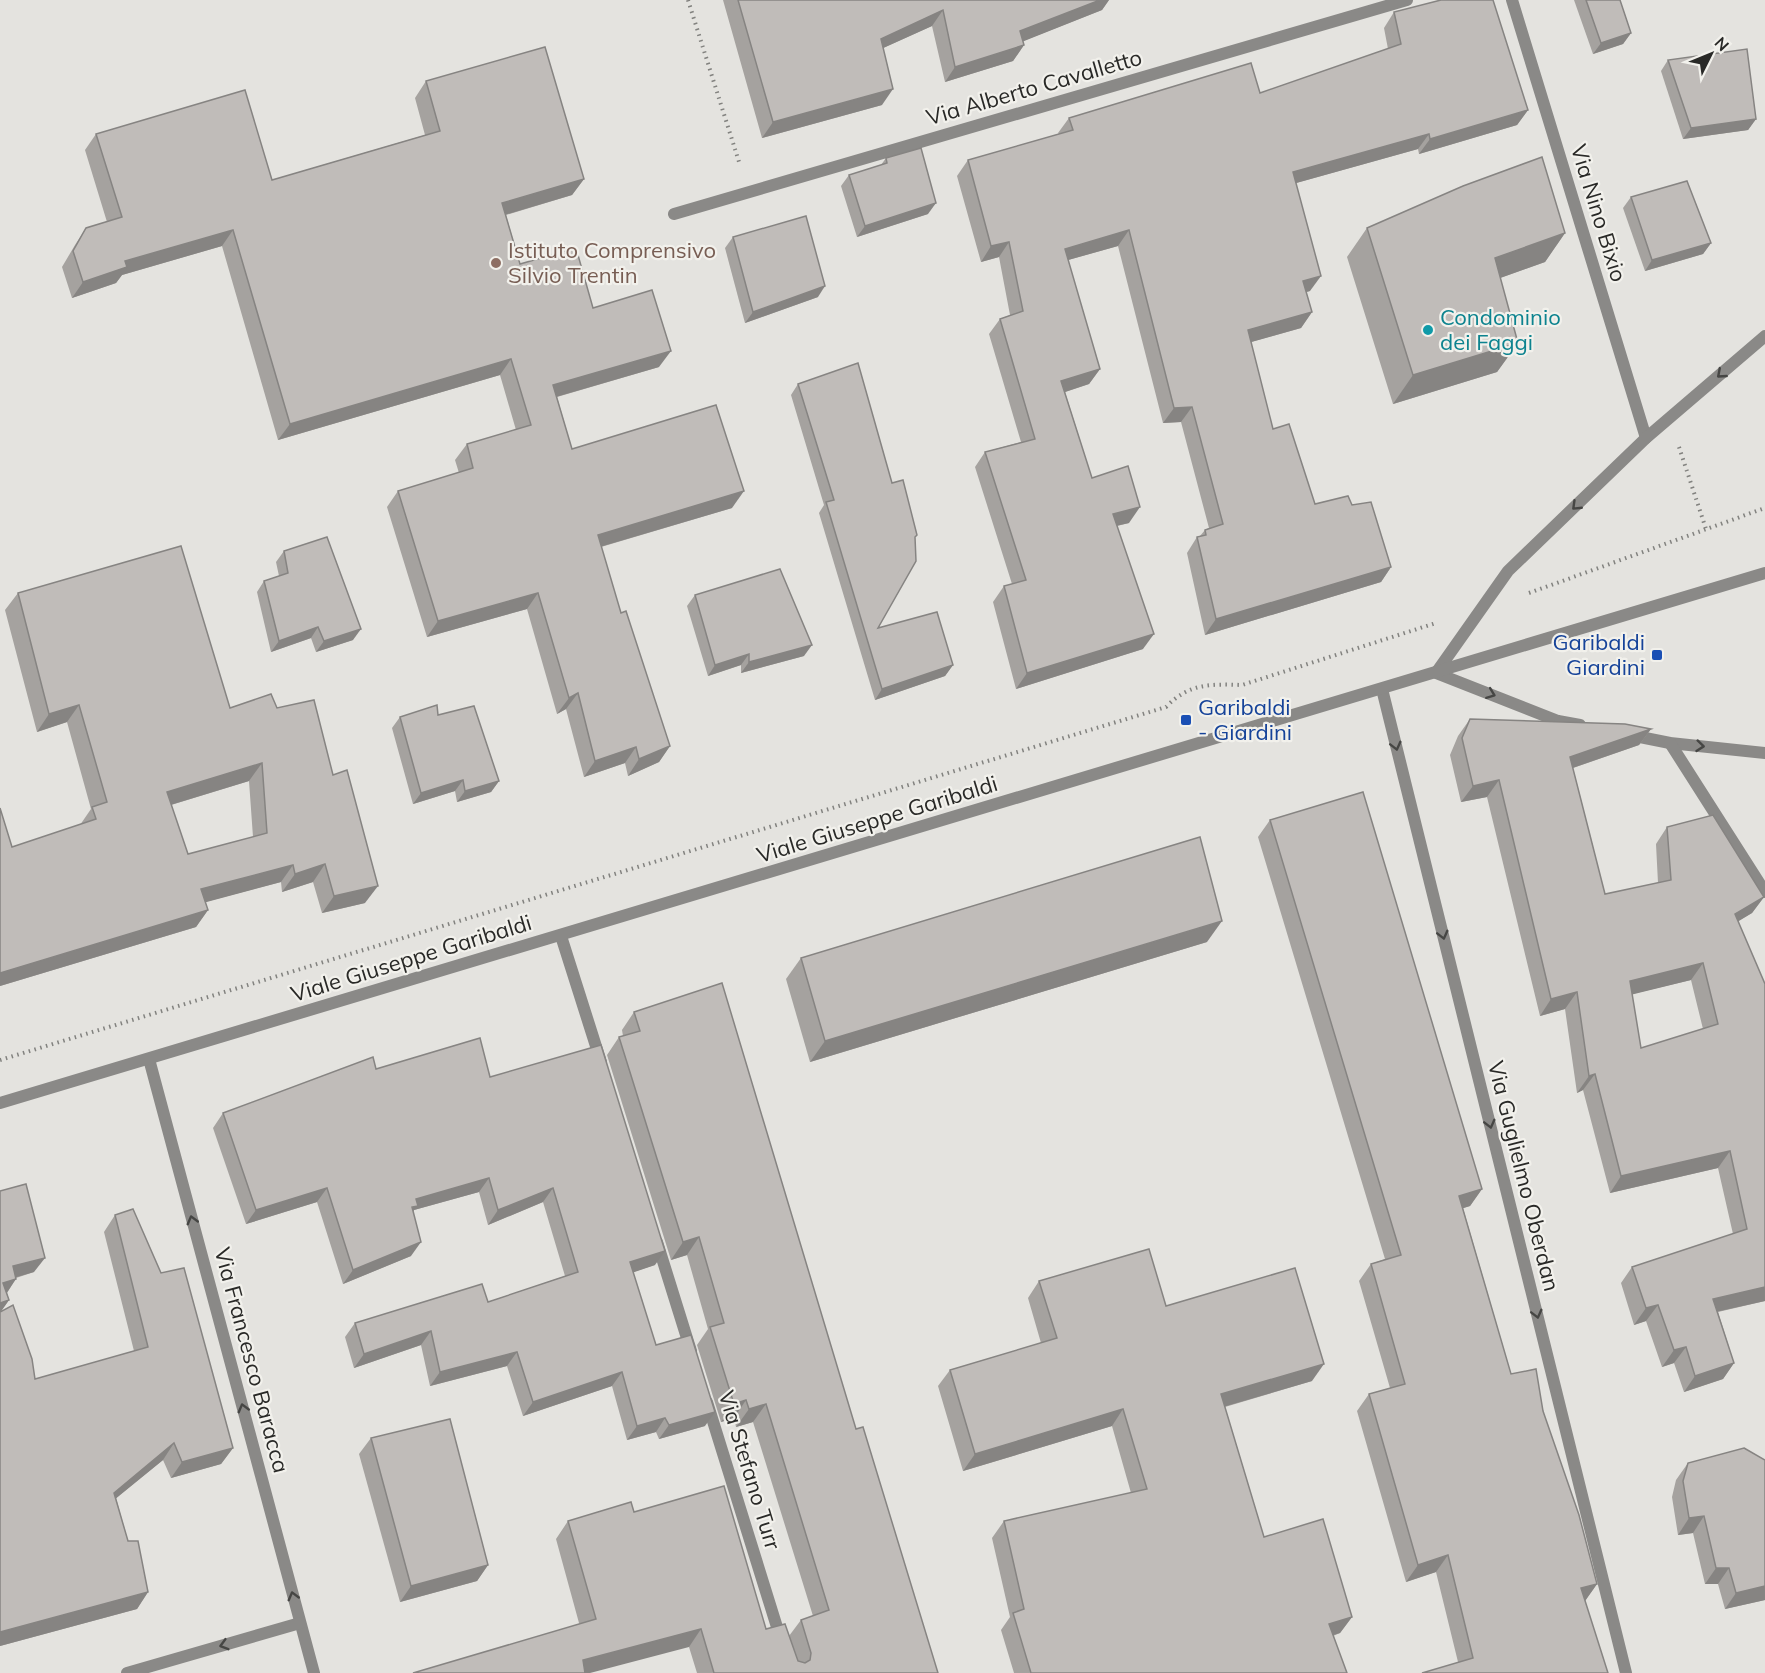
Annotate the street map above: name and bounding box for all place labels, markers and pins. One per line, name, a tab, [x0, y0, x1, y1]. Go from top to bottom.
place label: Istituto Comprensivo Silvio Trentin	[508, 236, 716, 289]
marker: Istituto Comprensivo Silvio Trentin	[489, 256, 503, 270]
place label: Condominio dei Faggi	[1440, 303, 1561, 356]
marker: Condominio dei Faggi	[1421, 323, 1435, 337]
place label: Garibaldi Giardini	[1552, 628, 1645, 681]
marker: Garibaldi Giardini	[1650, 648, 1664, 662]
place label: Garibaldi - Giardini	[1198, 693, 1292, 746]
marker: Garibaldi - Giardini	[1179, 713, 1193, 727]

